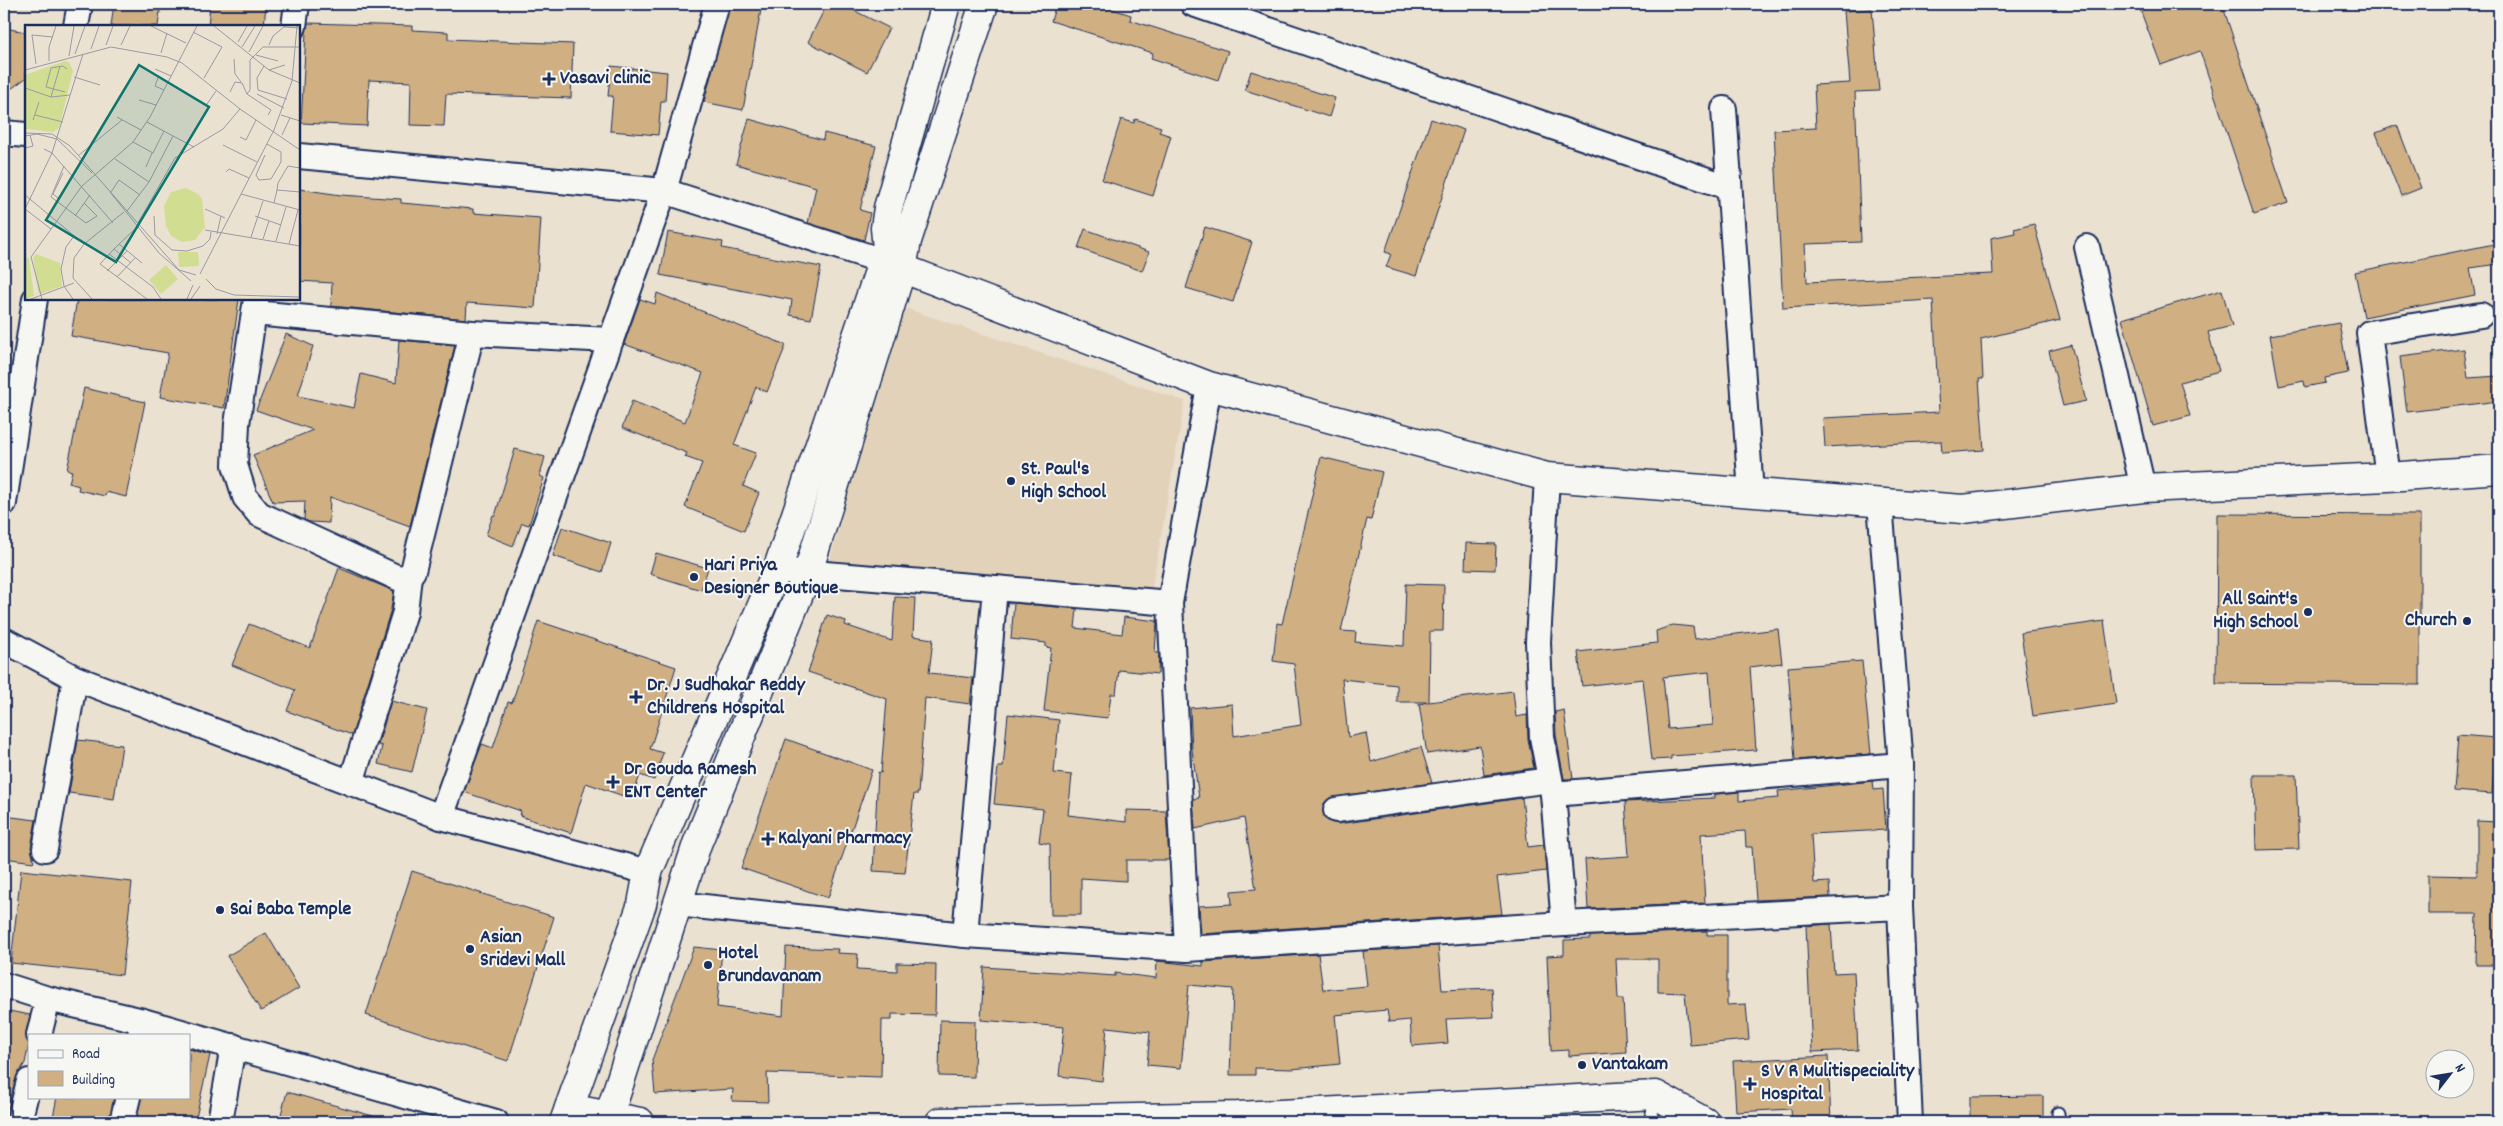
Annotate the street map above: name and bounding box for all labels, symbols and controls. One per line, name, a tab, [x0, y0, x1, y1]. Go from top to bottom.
inset map	[25, 25, 300, 300]
place label: Vasavi clinic	[560, 65, 651, 93]
marker: Vasavi clinic	[542, 72, 556, 86]
place label: St. Paul's High School	[1021, 456, 1106, 507]
marker: St. Paul's High School	[1005, 475, 1017, 487]
place label: Hari Priya Designer Boutique	[704, 552, 839, 603]
marker: Hari Priya Designer Boutique	[688, 571, 700, 583]
place label: All Saint's High School	[2213, 586, 2298, 637]
marker: All Saint's High School	[2302, 606, 2314, 618]
place label: Church	[2405, 607, 2457, 635]
marker: Church	[2461, 615, 2473, 627]
place label: Dr. J Sudhakar Reddy Childrens Hospital	[647, 672, 806, 723]
marker: Dr. J Sudhakar Reddy Childrens Hospital	[629, 690, 643, 704]
place label: Dr Gouda Ramesh ENT Center	[624, 756, 757, 807]
marker: Dr Gouda Ramesh ENT Center	[606, 775, 620, 789]
place label: Kalyani Pharmacy	[778, 825, 912, 853]
marker: Kalyani Pharmacy	[762, 833, 774, 845]
place label: Sai Baba Temple	[230, 896, 351, 924]
marker: Sai Baba Temple	[214, 904, 226, 916]
place label: Asian Sridevi Mall	[480, 924, 566, 975]
place label: Hotel Brundavanam	[718, 940, 822, 991]
marker: Asian Sridevi Mall	[464, 943, 476, 955]
marker: Hotel Brundavanam	[702, 959, 714, 971]
legend	[28, 1034, 190, 1098]
text: Road	[72, 1044, 100, 1066]
north arrow	[2426, 1048, 2476, 1098]
place label: Vantakam	[1592, 1051, 1669, 1079]
place label: S V R Mulitispeciality Hospital	[1761, 1058, 1915, 1109]
marker: Vantakam	[1576, 1059, 1588, 1071]
text: N	[2449, 1060, 2470, 1077]
text: Building	[72, 1070, 115, 1092]
marker: S V R Mulitispeciality Hospital	[1743, 1077, 1757, 1091]

